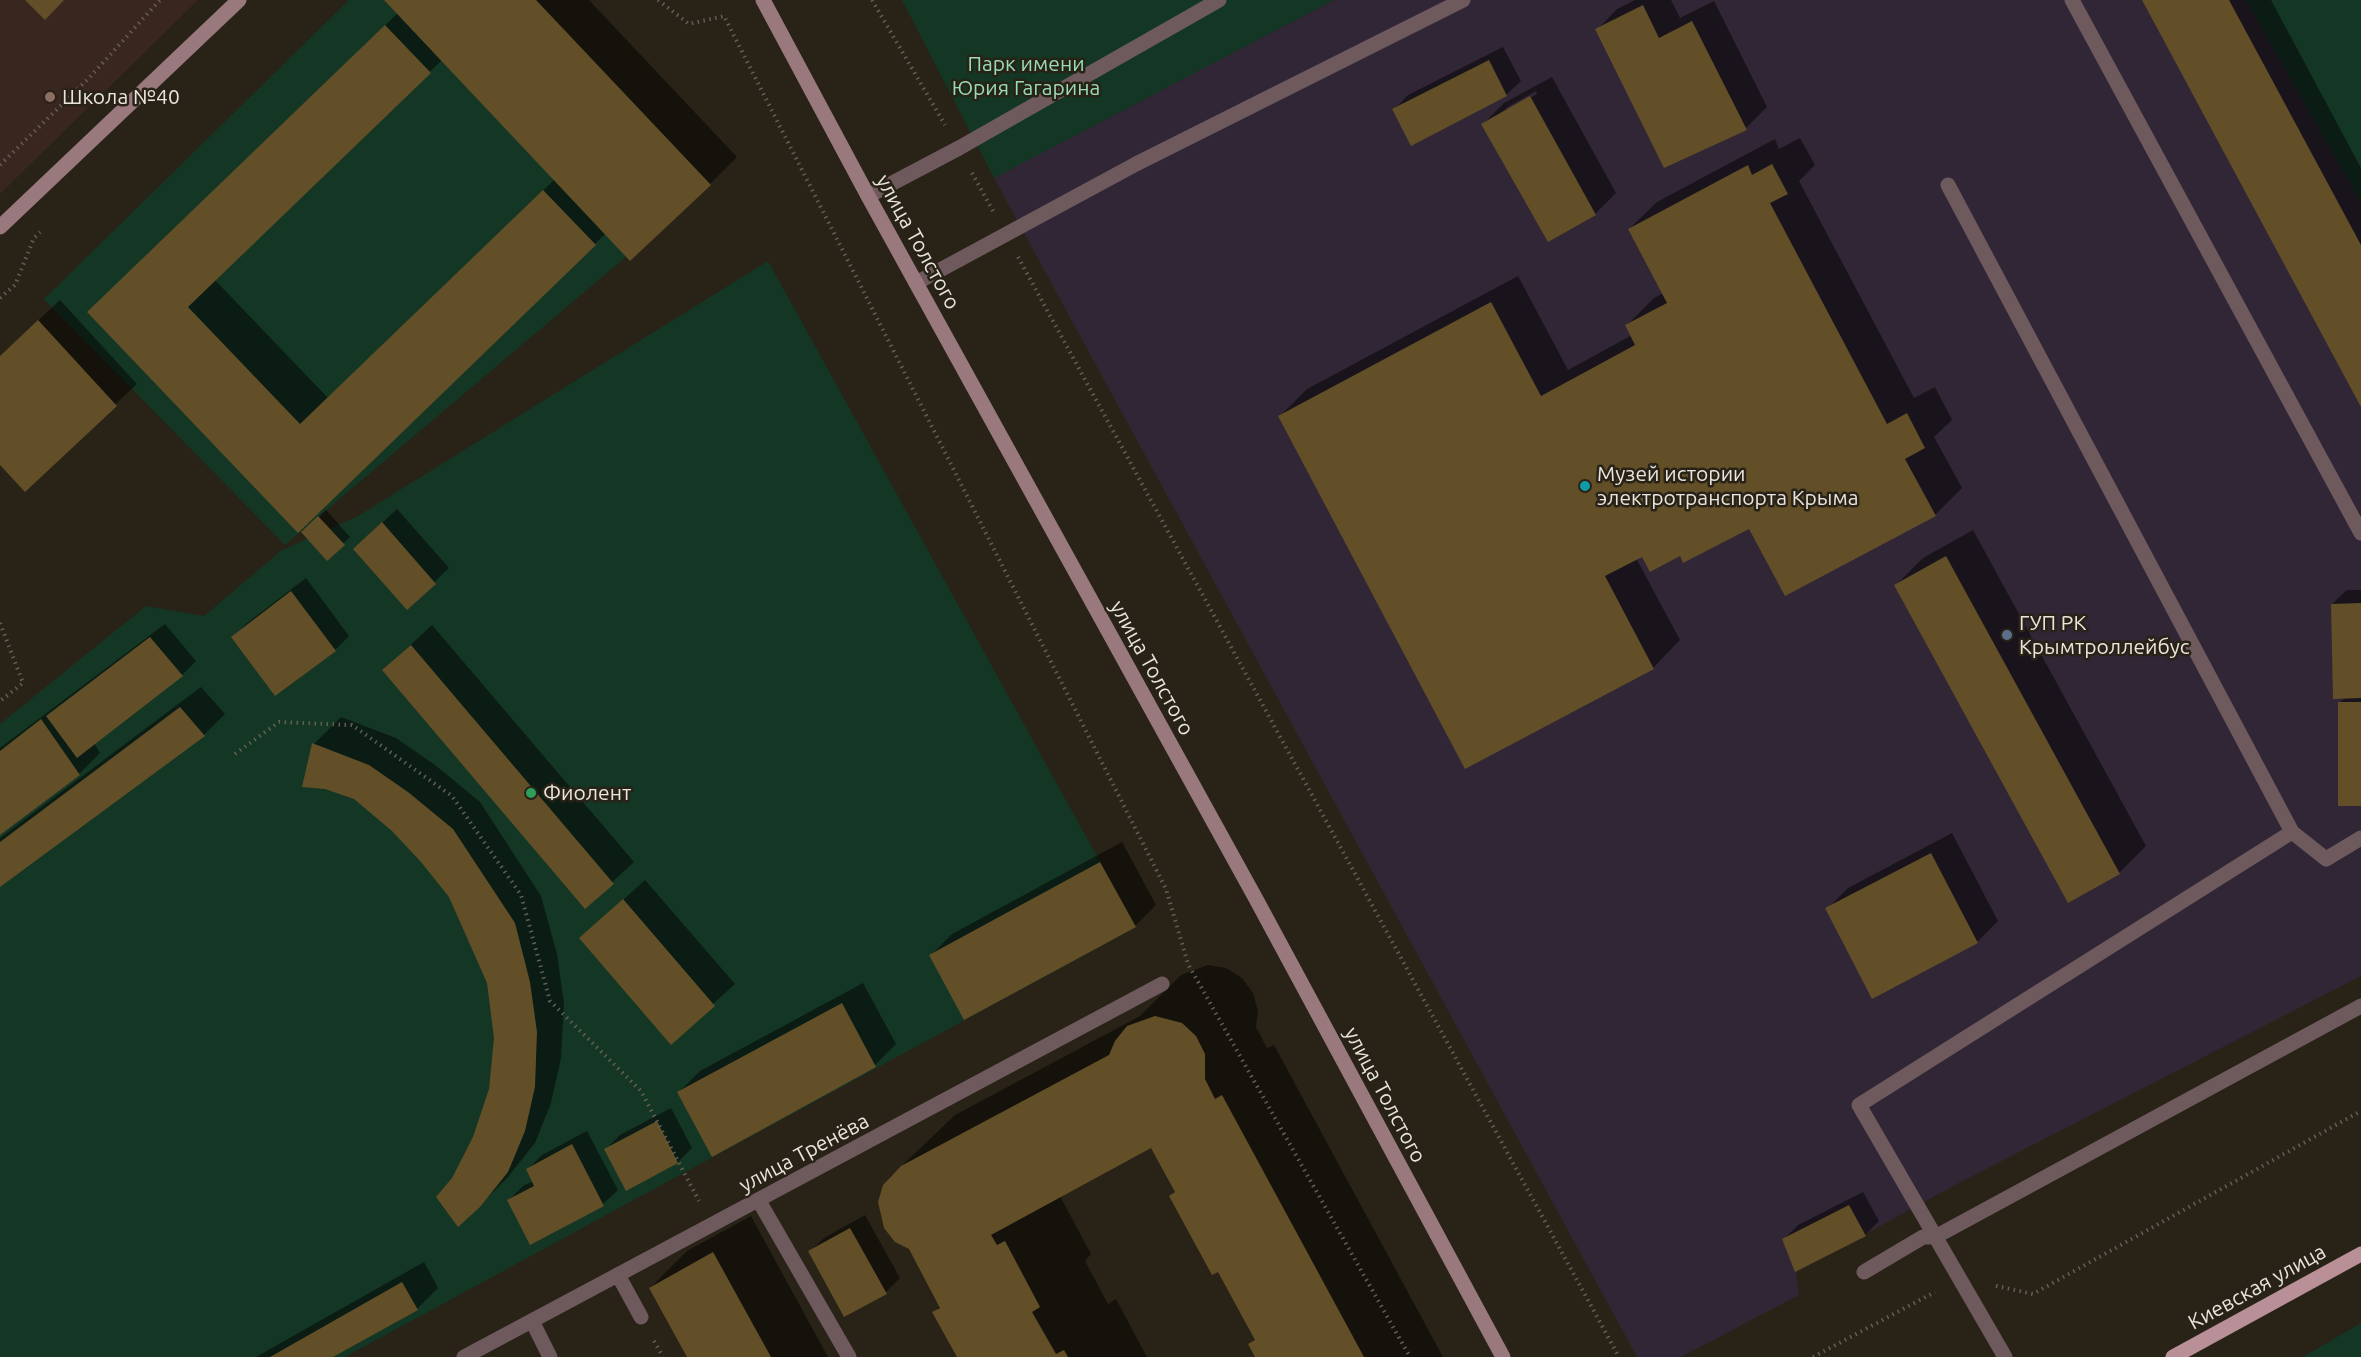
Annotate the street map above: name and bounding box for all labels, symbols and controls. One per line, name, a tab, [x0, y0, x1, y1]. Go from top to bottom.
park label: Парк имени Юрия Гагарина	[952, 51, 1100, 101]
place label: Школа №40	[62, 84, 180, 110]
marker: Школа №40	[43, 90, 57, 104]
street label: улица Толстого	[871, 170, 965, 314]
place label: Музей истории электротранспорта Крыма	[1597, 461, 1858, 511]
marker: Музей истории электротранспорта Крыма	[1578, 479, 1592, 493]
street label: улица Толстого	[1105, 596, 1199, 740]
place label: ГУП РК Крымтроллейбус	[2019, 610, 2190, 660]
marker: ГУП РК Крымтроллейбус	[2000, 628, 2014, 642]
place label: Фиолент	[543, 780, 631, 806]
marker: Фиолент	[524, 786, 538, 800]
street label: улица Толстого	[1339, 1023, 1431, 1167]
street label: улица Тренёва	[735, 1108, 873, 1198]
street label: Киевская улица	[2184, 1239, 2330, 1335]

